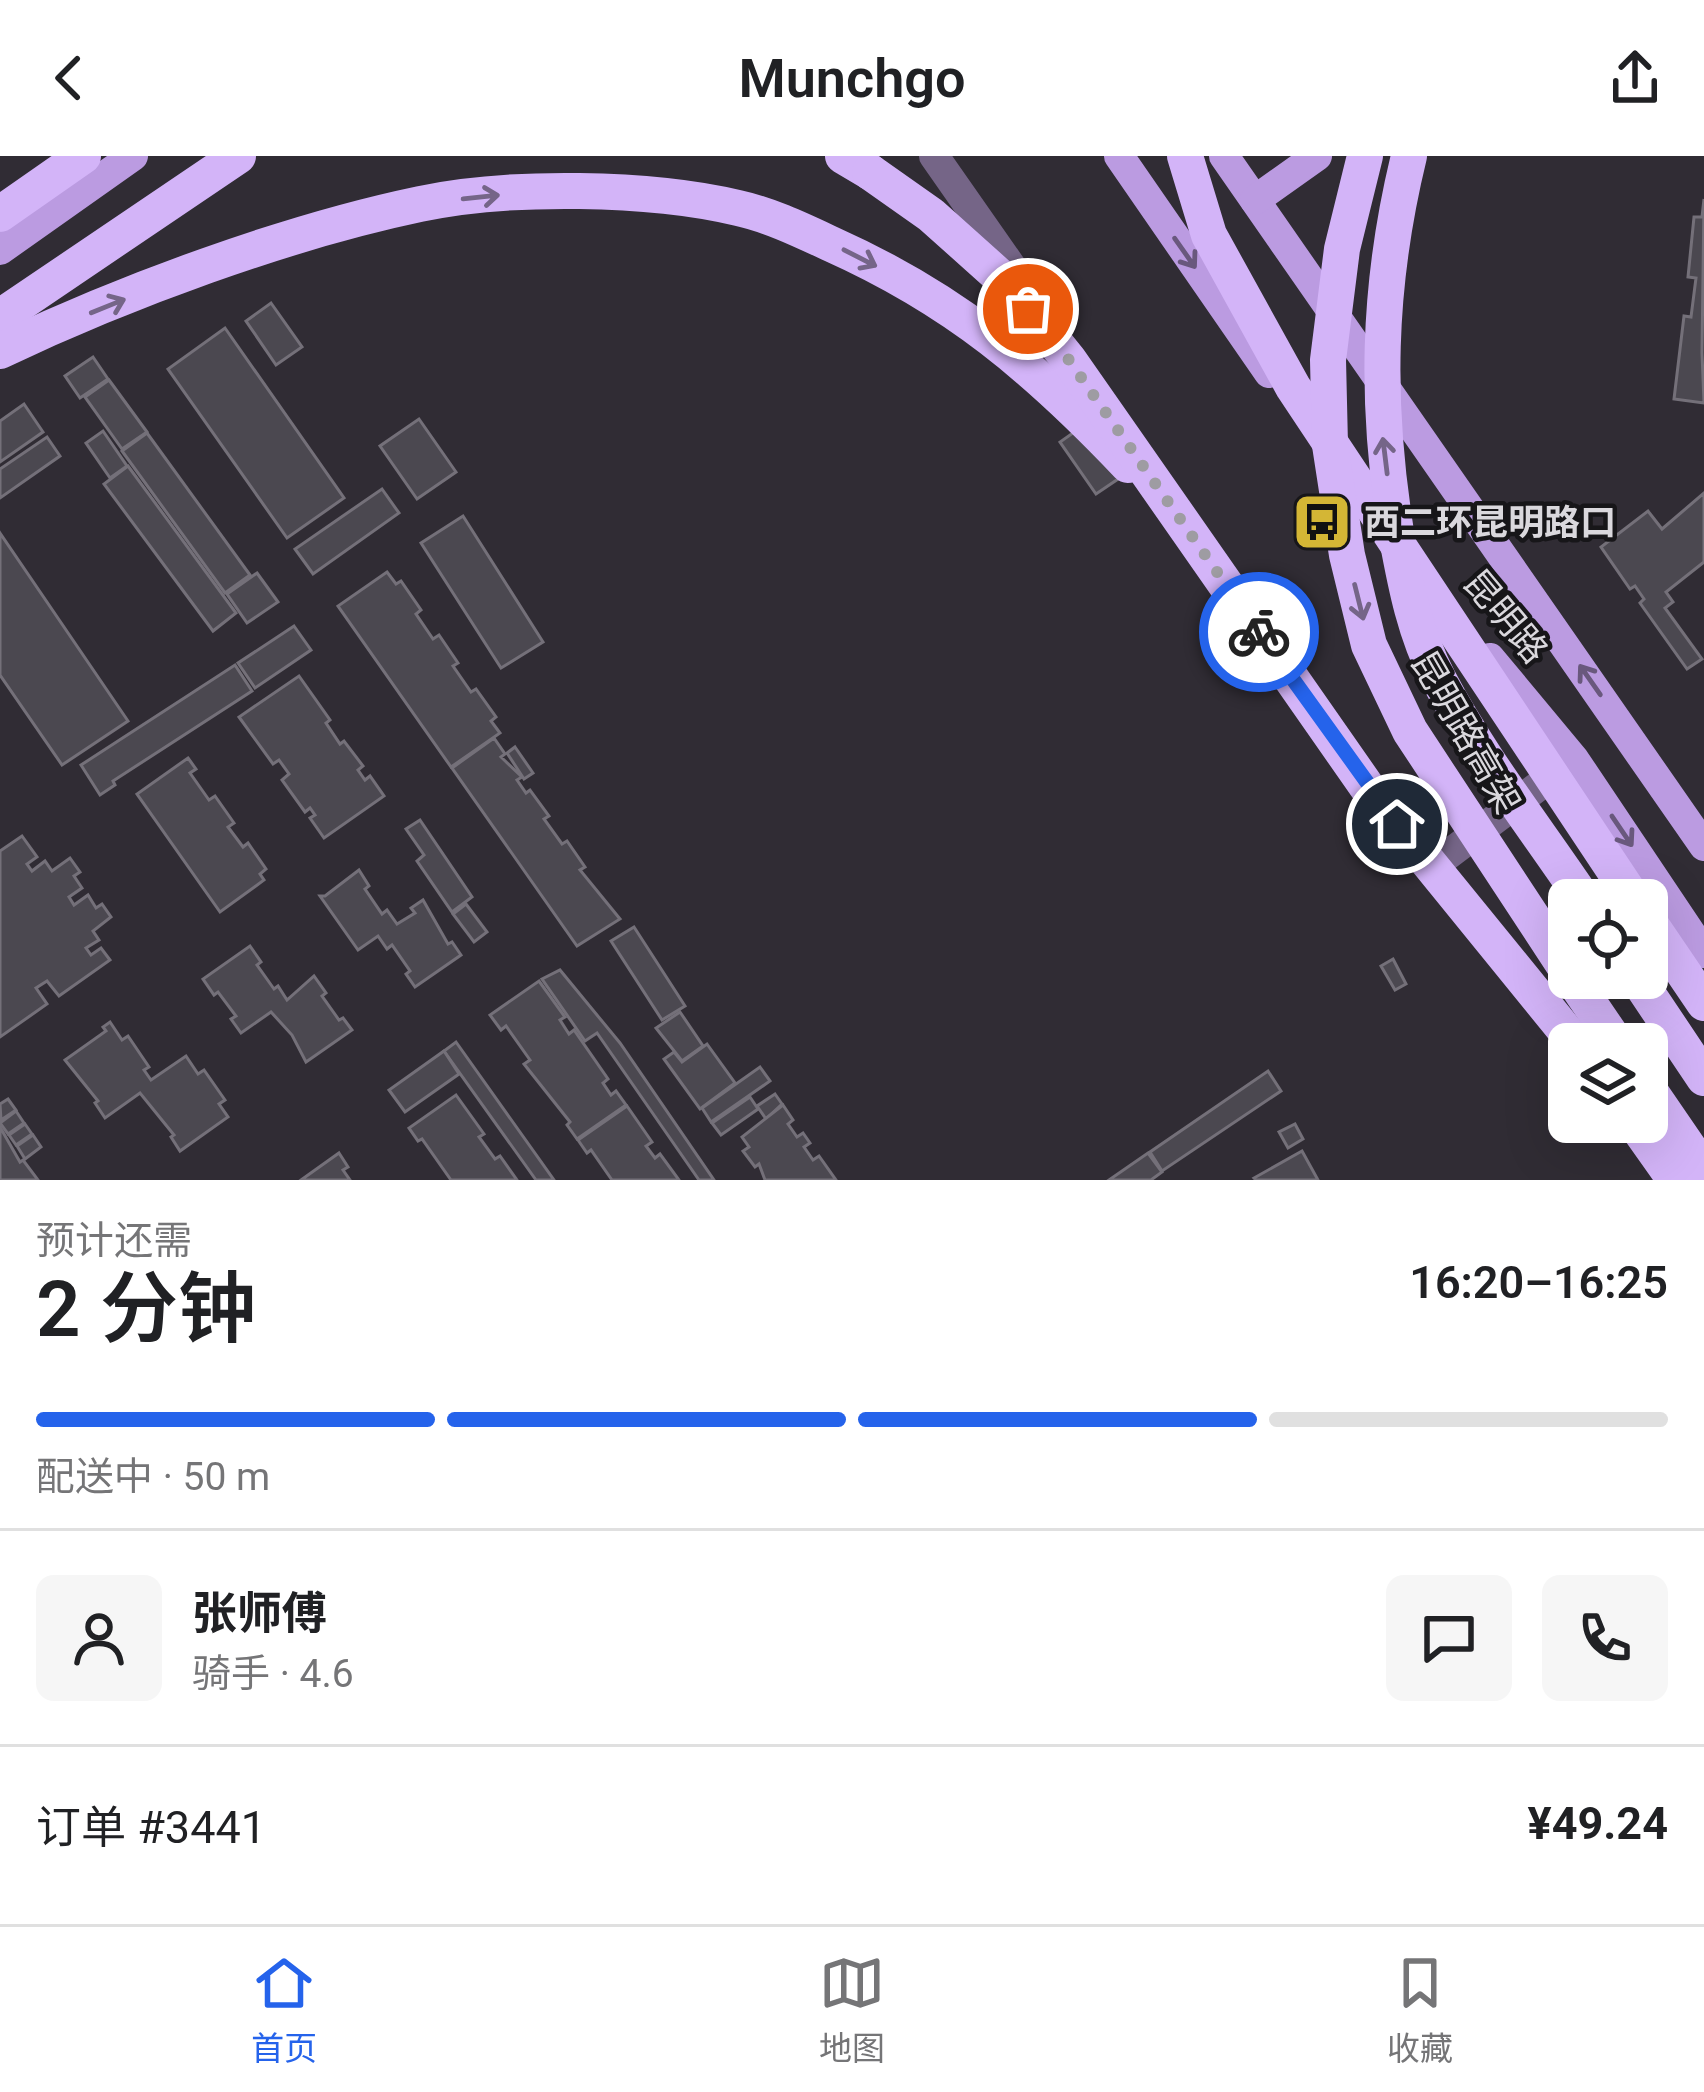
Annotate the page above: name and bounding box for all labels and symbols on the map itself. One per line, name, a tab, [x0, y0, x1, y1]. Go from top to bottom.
one-way arrow	[461, 185, 500, 208]
one-way arrow	[1172, 236, 1197, 269]
one-way arrow	[842, 247, 877, 270]
pin	[977, 258, 1079, 360]
one-way arrow	[88, 294, 125, 315]
one-way arrow	[1374, 437, 1396, 476]
bus stop icon: 西二环昆明路口	[1291, 491, 1353, 553]
place label: 西二环昆明路口	[1364, 502, 1616, 544]
street label: 昆明路	[1454, 562, 1556, 672]
courier	[1199, 572, 1319, 692]
one-way arrow	[1348, 583, 1371, 621]
street label: 昆明路高架	[1402, 644, 1528, 821]
one-way arrow	[1578, 664, 1603, 698]
pin	[1346, 773, 1448, 875]
one-way arrow	[1610, 814, 1635, 848]

